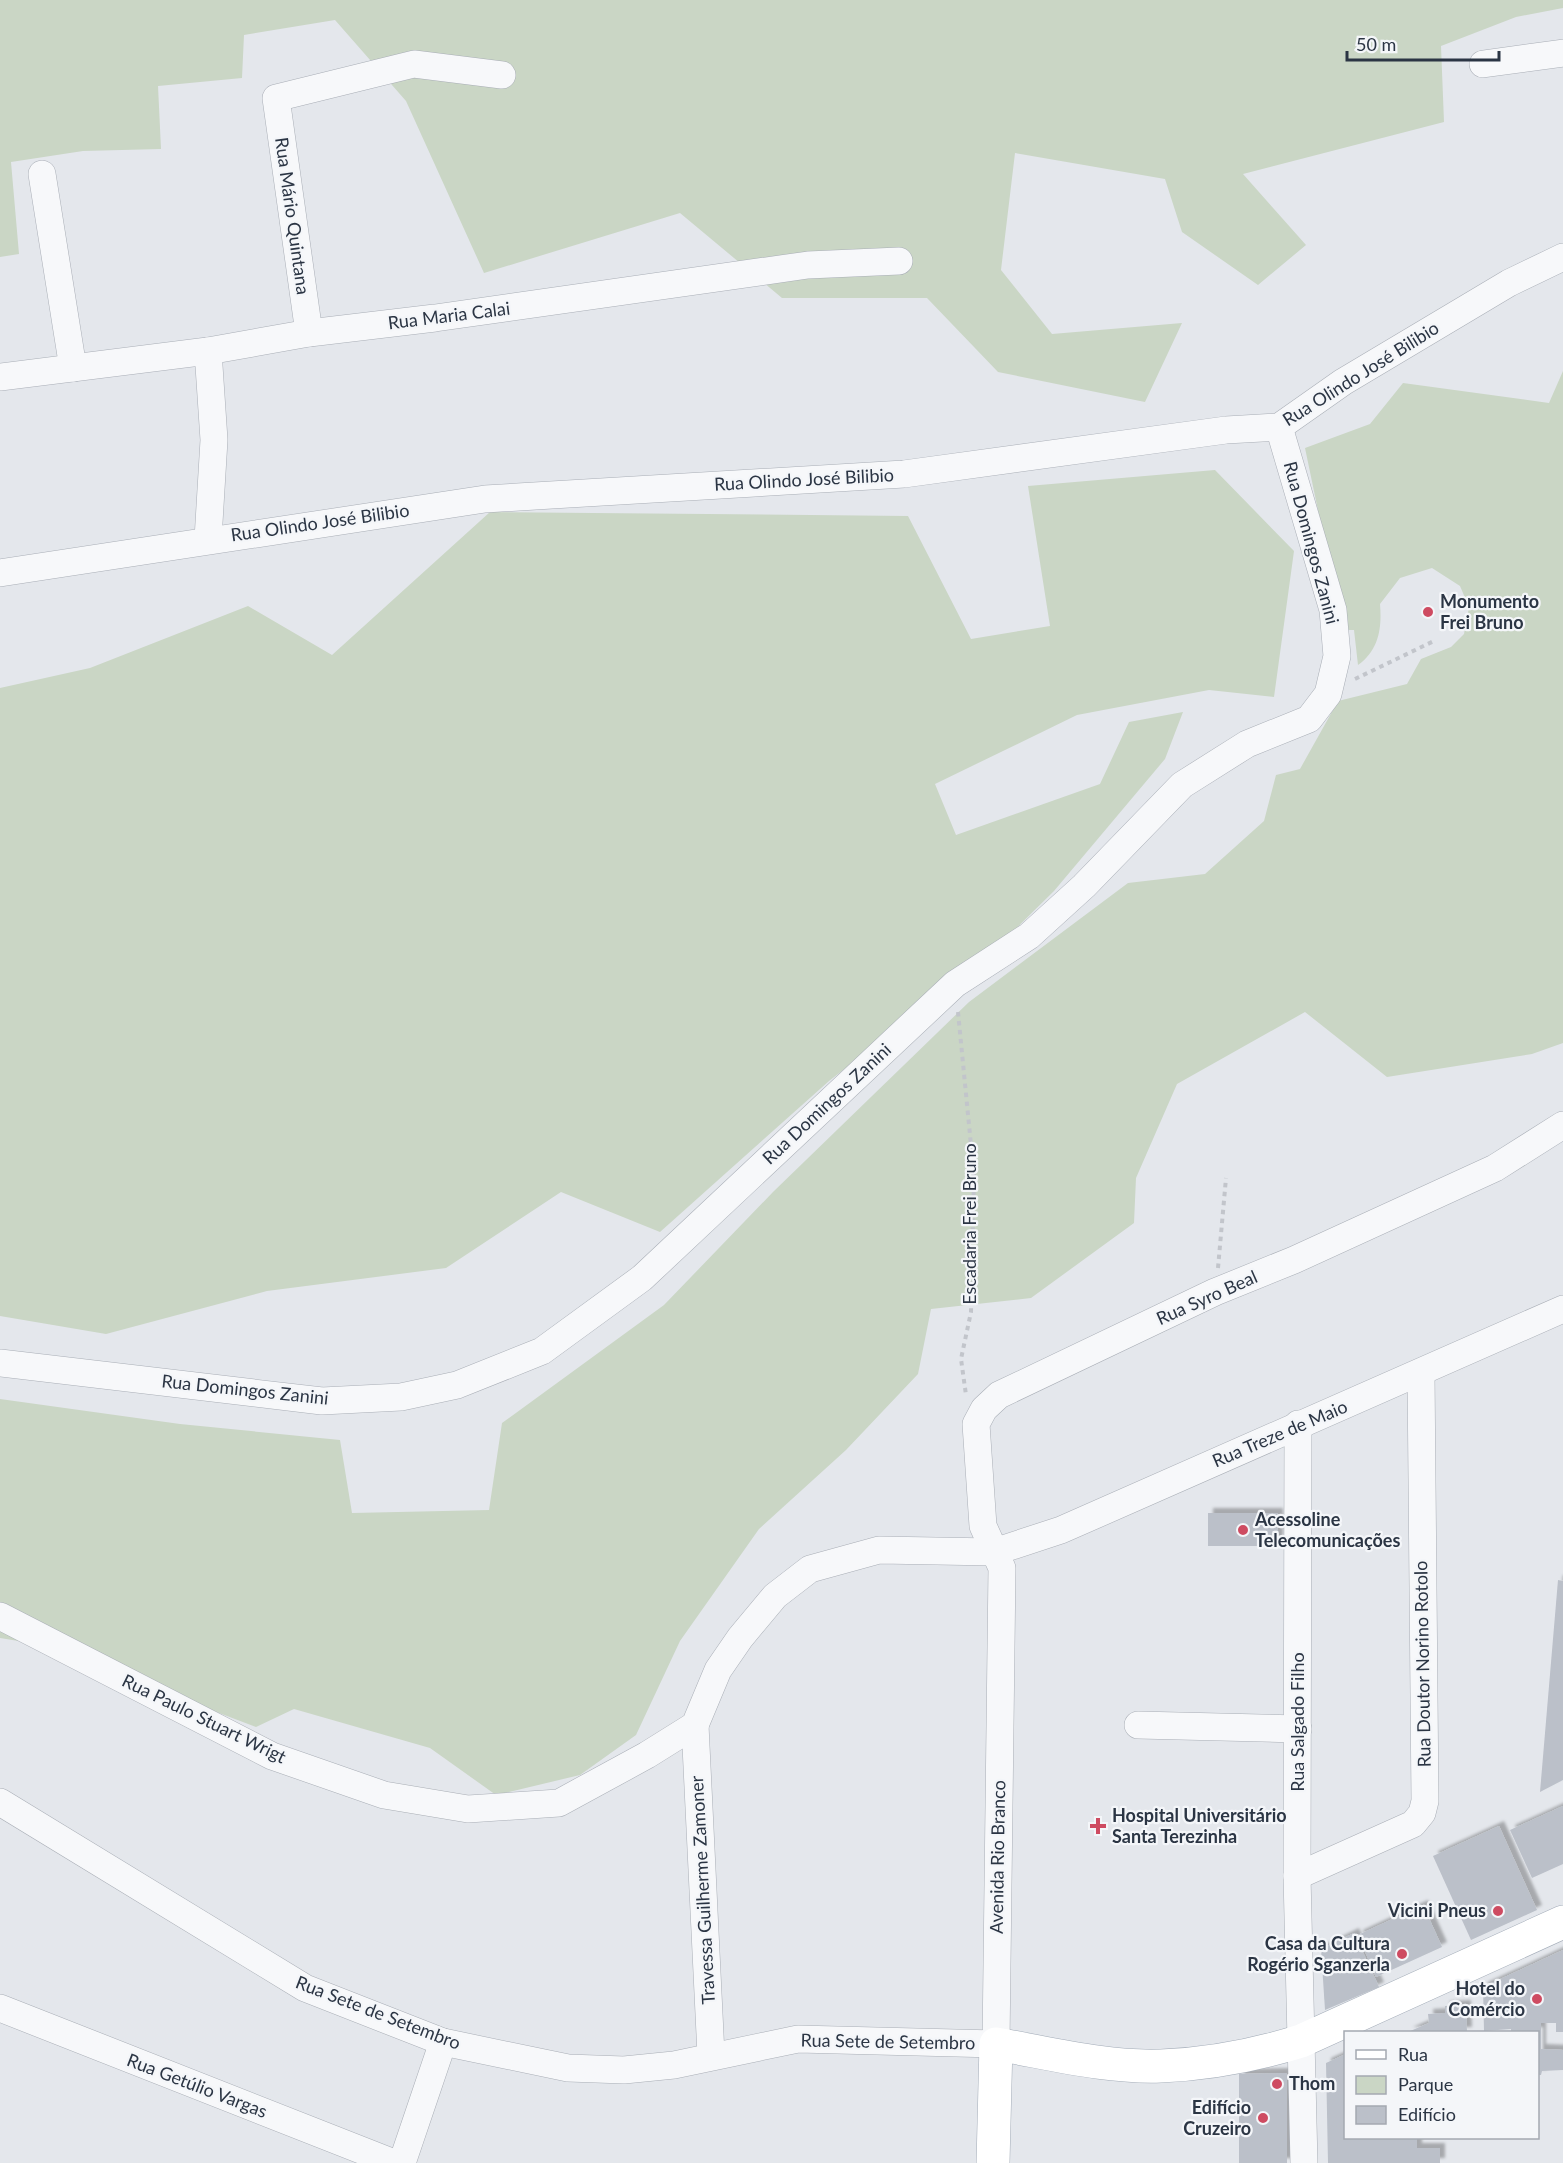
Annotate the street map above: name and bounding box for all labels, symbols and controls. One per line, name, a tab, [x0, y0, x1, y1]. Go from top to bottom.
scale bar	[1347, 24, 1498, 62]
text: 50 m	[1356, 33, 1396, 55]
street label: Rua Mário Quintana	[271, 136, 315, 296]
street label: Rua Maria Calai	[387, 297, 511, 333]
street label: Rua Olindo José Bilibio	[1278, 316, 1443, 430]
street label: Rua Domingos Zanini	[1280, 459, 1344, 627]
street label: Rua Olindo José Bilibio	[713, 463, 894, 495]
street label: Rua Olindo José Bilibio	[229, 499, 411, 545]
place label: Monumento Frei Bruno	[1440, 590, 1539, 633]
marker: Monumento Frei Bruno	[1421, 605, 1435, 619]
street label: Rua Domingos Zanini	[757, 1038, 895, 1169]
street label: Escadaria Frei Bruno	[958, 1143, 980, 1305]
street label: Rua Syro Beal	[1153, 1265, 1261, 1329]
street label: Rua Domingos Zanini	[161, 1369, 330, 1409]
street label: Rua Treze de Maio	[1209, 1395, 1350, 1471]
place label: Acessoline Telecomunicações	[1254, 1508, 1400, 1551]
marker: Acessoline Telecomunicações	[1236, 1523, 1250, 1537]
street label: Rua Doutor Norino Rotolo	[1409, 1560, 1435, 1768]
street label: Rua Salgado Filho	[1286, 1652, 1308, 1792]
street label: Rua Paulo Stuart Wrigt	[119, 1669, 291, 1768]
street label: Travessa Guilherme Zamoner	[685, 1775, 719, 2005]
street label: Avenida Rio Branco	[985, 1780, 1009, 1934]
place label: Hospital Universitário Santa Terezinha	[1112, 1804, 1287, 1847]
marker: Hospital Universitário Santa Terezinha	[1089, 1817, 1107, 1835]
place label: Vicini Pneus	[1387, 1899, 1486, 1921]
marker: Vicini Pneus	[1491, 1904, 1505, 1918]
place label: Casa da Cultura Rogério Sganzerla	[1247, 1932, 1390, 1975]
marker: Casa da Cultura Rogério Sganzerla	[1395, 1947, 1409, 1961]
street label: Rua Sete de Setembro	[293, 1970, 464, 2054]
place label: Hotel do Comércio	[1448, 1977, 1525, 2020]
marker: Hotel do Comércio	[1530, 1992, 1544, 2006]
street label: Rua Sete de Setembro	[800, 2028, 976, 2054]
legend	[1344, 2031, 1539, 2139]
text: Rua	[1398, 2043, 1428, 2065]
street label: Rua Getúlio Vargas	[124, 2048, 271, 2122]
place label: Thom	[1289, 2072, 1335, 2094]
text: Parque	[1398, 2073, 1453, 2095]
marker: Thom	[1270, 2077, 1284, 2091]
place label: Edifício Cruzeiro	[1183, 2096, 1251, 2139]
text: Edifício	[1398, 2103, 1456, 2125]
marker: Edifício Cruzeiro	[1256, 2111, 1270, 2125]

